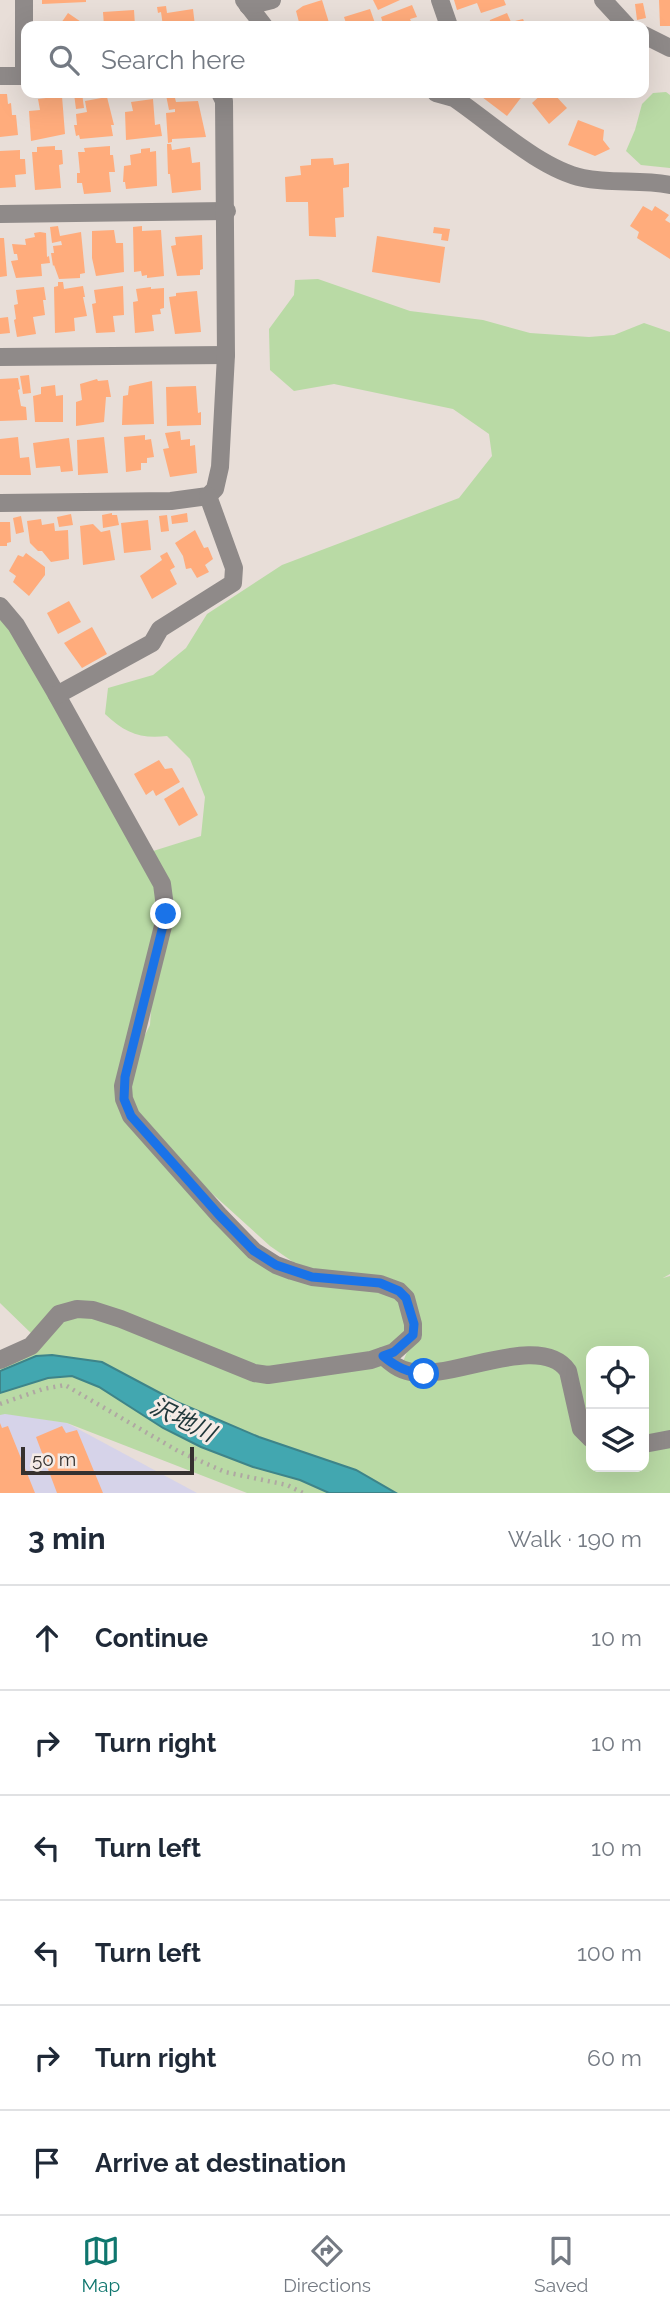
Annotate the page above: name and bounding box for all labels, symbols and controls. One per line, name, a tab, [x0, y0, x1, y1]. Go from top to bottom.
search box	[21, 21, 649, 98]
icon: search	[45, 41, 83, 79]
text: Search here	[101, 45, 245, 75]
route end	[150, 898, 181, 929]
map controls	[586, 1346, 649, 1472]
button: locate	[586, 1346, 649, 1409]
route start	[408, 1358, 439, 1389]
water label: 沢地川	[146, 1392, 223, 1448]
button: layers	[586, 1409, 649, 1472]
scale bar	[21, 1444, 194, 1476]
text: 50 m	[32, 1448, 76, 1470]
text: 3 min	[28, 1521, 106, 1556]
text: Walk · 190 m	[508, 1525, 642, 1552]
icon: ahead	[28, 1619, 66, 1657]
text: Continue	[95, 1623, 208, 1653]
text: 10 m	[591, 1624, 642, 1651]
icon: right	[28, 1724, 66, 1762]
text: Turn right	[95, 1728, 216, 1758]
text: 10 m	[591, 1729, 642, 1756]
icon: left	[28, 1829, 66, 1867]
text: Turn left	[95, 1833, 201, 1863]
text: 10 m	[591, 1834, 642, 1861]
icon: left	[28, 1934, 66, 1972]
text: Turn left	[95, 1938, 201, 1968]
text: 100 m	[577, 1939, 642, 1966]
icon: right	[28, 2039, 66, 2077]
text: Turn right	[95, 2043, 216, 2073]
text: 60 m	[587, 2044, 642, 2071]
icon: arrive	[28, 2144, 66, 2182]
text: Arrive at destination	[95, 2148, 346, 2178]
tab: Map	[82, 2232, 120, 2296]
tab: Directions	[283, 2232, 371, 2296]
tab: Saved	[534, 2232, 588, 2296]

